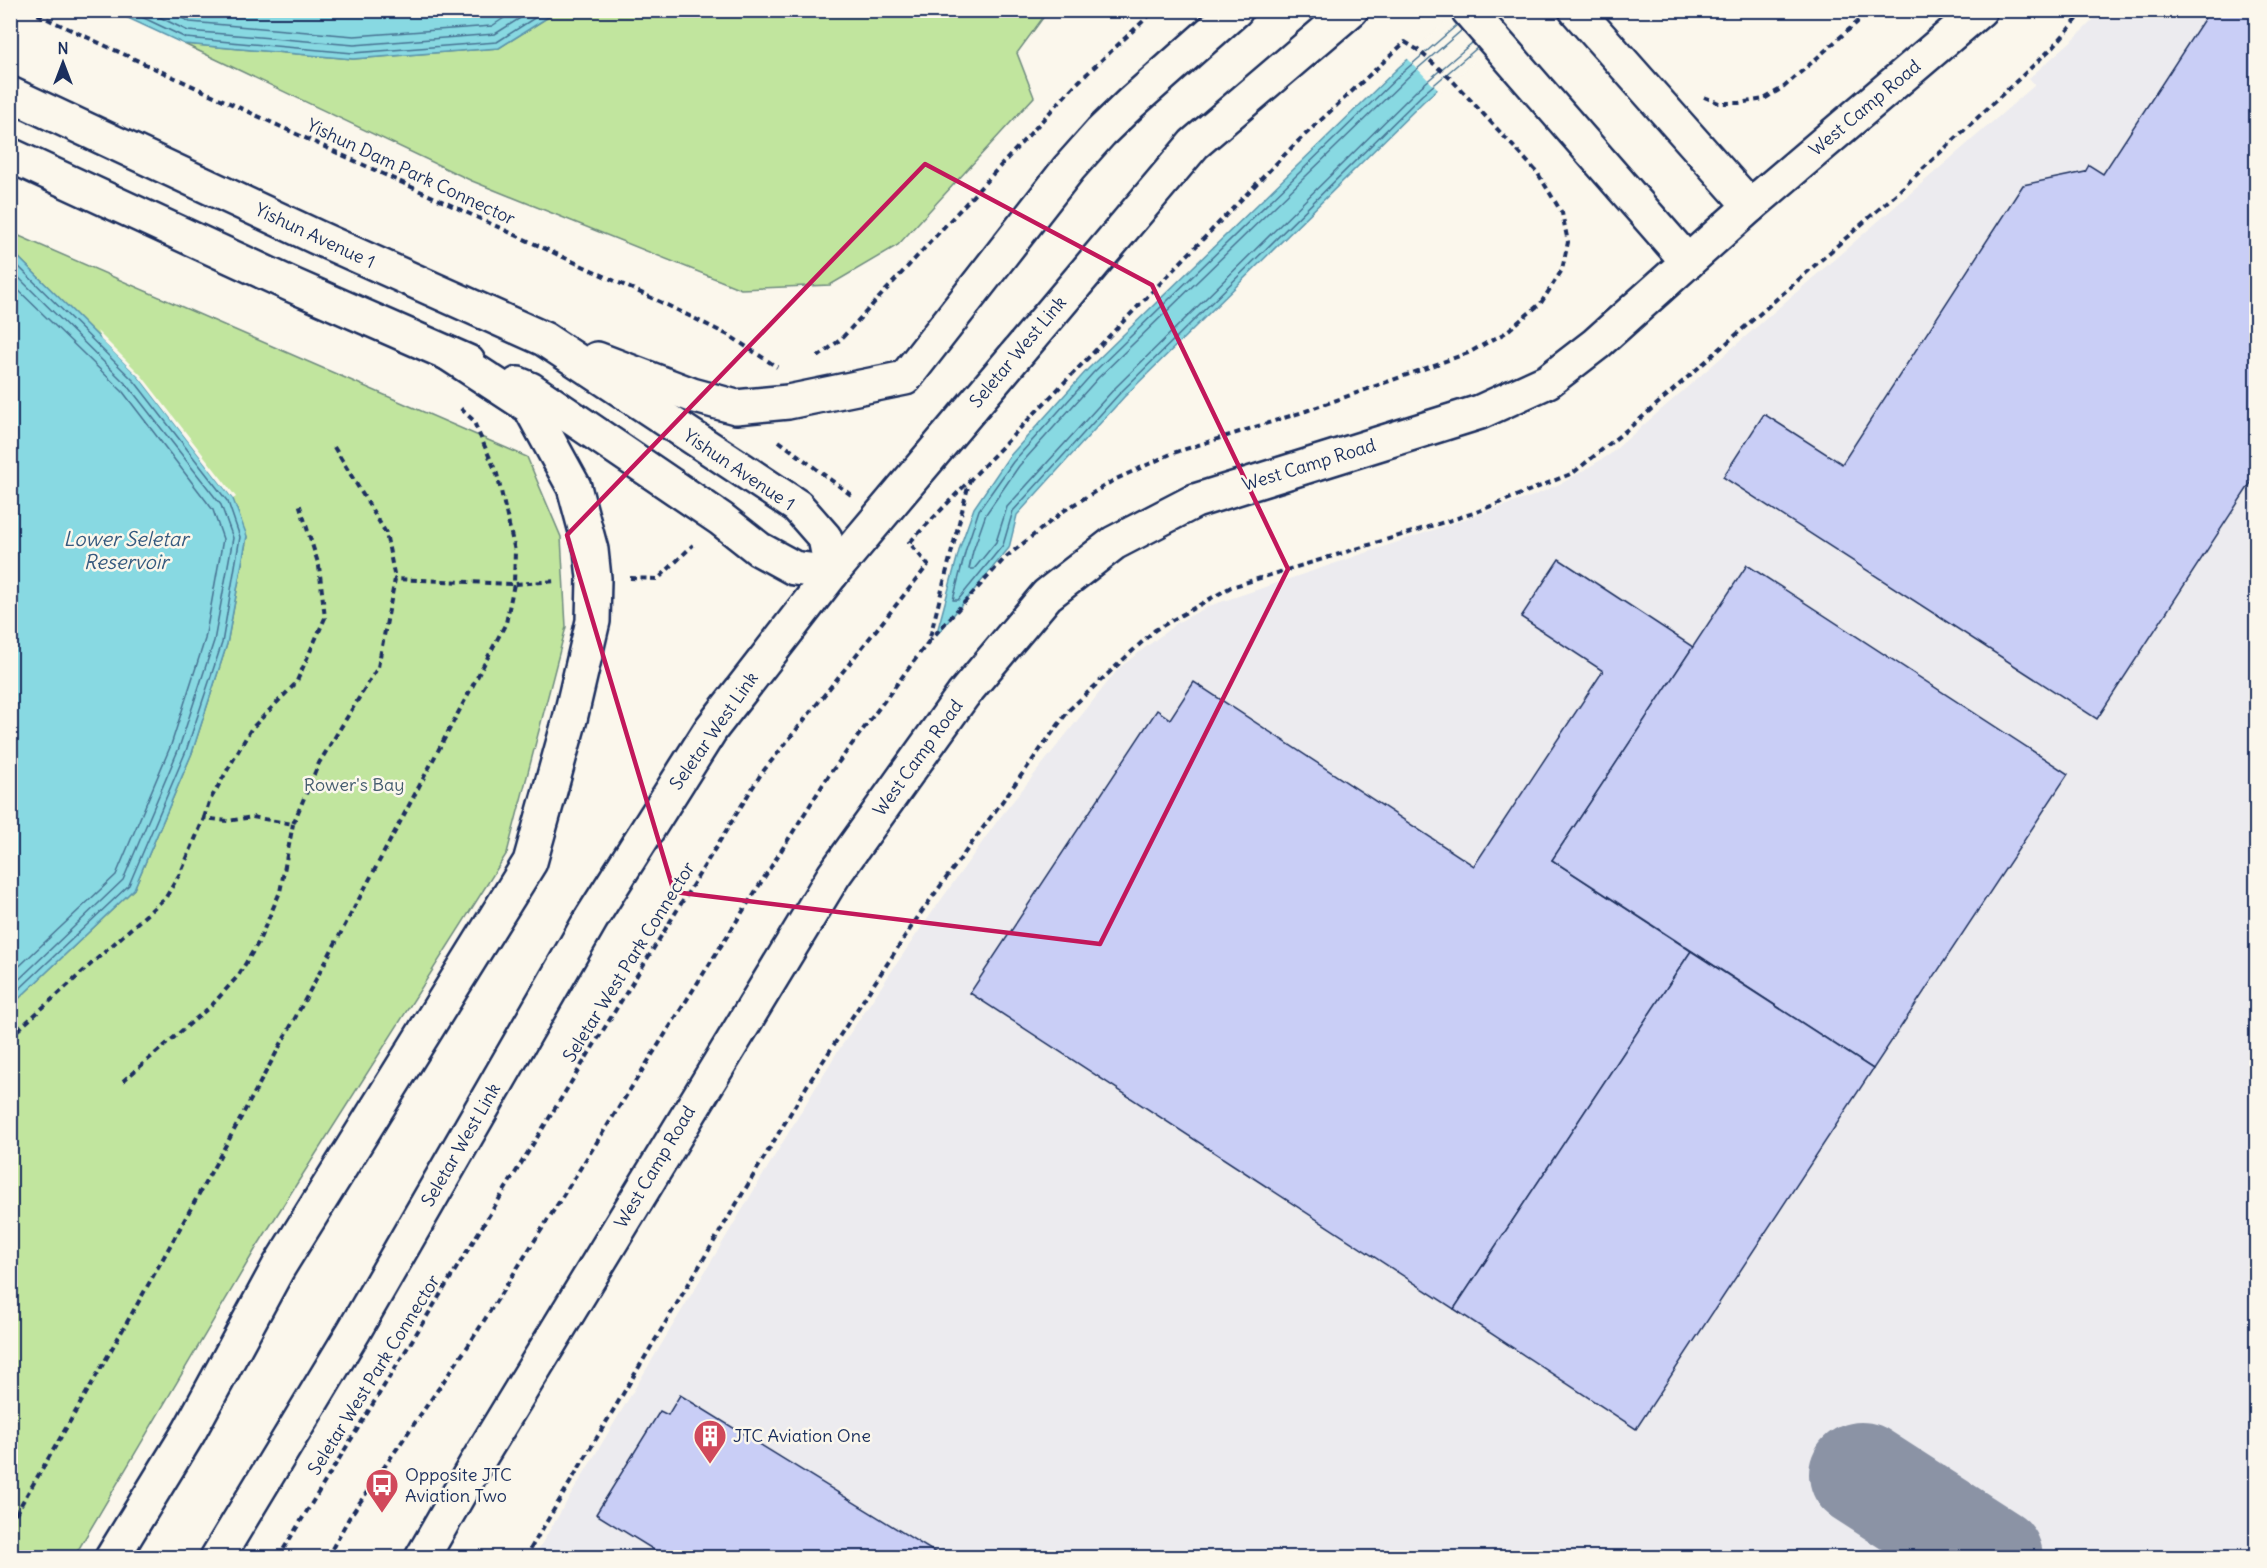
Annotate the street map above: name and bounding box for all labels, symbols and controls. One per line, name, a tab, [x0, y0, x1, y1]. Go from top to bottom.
north arrow	[33, 33, 93, 93]
text: N	[57, 38, 69, 58]
street label: West Camp Road	[1804, 54, 1925, 161]
street label: Yishun Dam Park Connector	[303, 113, 520, 230]
street label: Yishun Avenue 1	[252, 198, 379, 273]
street label: Seletar West Link	[964, 291, 1071, 412]
street label: Yishun Avenue 1	[679, 424, 799, 515]
street label: West Camp Road	[1239, 433, 1379, 496]
water label: Lower Seletar Reservoir	[64, 526, 191, 574]
street label: Seletar West Link	[664, 667, 763, 794]
street label: West Camp Road	[868, 695, 968, 820]
park label: Rower's Bay	[304, 773, 404, 796]
street label: Seletar West Park Connector	[557, 857, 700, 1066]
street label: Seletar West Link	[416, 1079, 505, 1211]
street label: West Camp Road	[609, 1101, 700, 1232]
street label: Seletar West Park Connector	[302, 1270, 445, 1479]
building icon: JTC Aviation One	[692, 1418, 728, 1465]
place label: JTC Aviation One	[733, 1424, 871, 1447]
place label: Opposite JTC Aviation Two	[405, 1463, 512, 1507]
bus stop icon: Opposite JTC Aviation Two	[364, 1467, 400, 1514]

